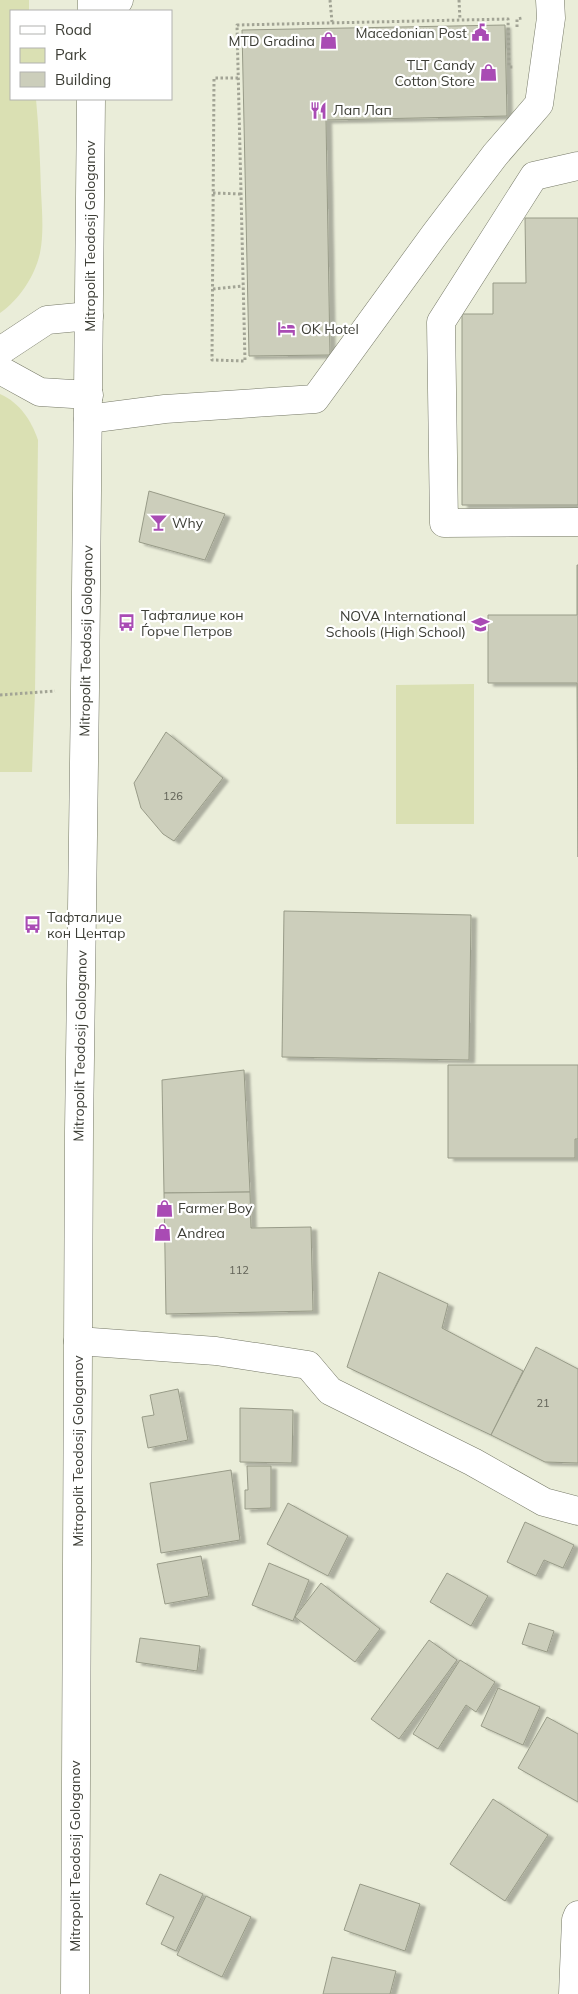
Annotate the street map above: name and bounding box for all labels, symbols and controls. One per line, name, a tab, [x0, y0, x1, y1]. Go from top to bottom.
legend	[10, 10, 172, 100]
text: Road	[55, 20, 92, 39]
public building icon: Macedonian Post	[471, 23, 491, 43]
place label: Macedonian Post	[355, 24, 467, 42]
shop icon: MTD Gradina	[319, 31, 339, 51]
place label: MTD Gradina	[228, 32, 315, 50]
text: Park	[55, 45, 87, 64]
place label: TLT Candy Cotton Store	[394, 56, 476, 90]
shop icon: TLT Candy Cotton Store	[479, 63, 499, 83]
text: Building	[55, 70, 111, 89]
restaurant icon: Лап Лап	[309, 100, 329, 120]
place label: Лап Лап	[333, 101, 392, 119]
street label: Mitropolit Teodosij Gologanov	[81, 140, 99, 332]
hotel icon: OK Hotel	[277, 319, 297, 339]
place label: OK Hotel	[301, 320, 359, 338]
bar icon: Why	[148, 513, 168, 533]
place label: Why	[172, 514, 204, 532]
street label: Mitropolit Teodosij Gologanov	[75, 545, 97, 737]
place label: Тафталиџе кон Ѓорче Петров	[141, 606, 244, 640]
place label: NOVA International Schools (High School)	[326, 607, 466, 641]
bus stop icon: Тафталиџе кон Ѓорче Петров	[117, 613, 137, 633]
school or university icon: NOVA International Schools (High School)	[470, 614, 490, 634]
house number: 126	[163, 789, 183, 803]
place label: Тафталиџе кон Центар	[47, 908, 126, 942]
bus stop icon: Тафталиџе кон Центар	[23, 915, 43, 935]
street label: Mitropolit Teodosij Gologanov	[69, 950, 91, 1142]
shop icon: Farmer Boy	[154, 1198, 174, 1218]
place label: Farmer Boy	[178, 1199, 253, 1217]
shop icon: Andrea	[153, 1223, 173, 1243]
place label: Andrea	[177, 1224, 225, 1242]
house number: 112	[229, 1263, 249, 1277]
street label: Mitropolit Teodosij Gologanov	[69, 1355, 87, 1547]
house number: 21	[536, 1396, 550, 1410]
street label: Mitropolit Teodosij Gologanov	[66, 1760, 84, 1952]

